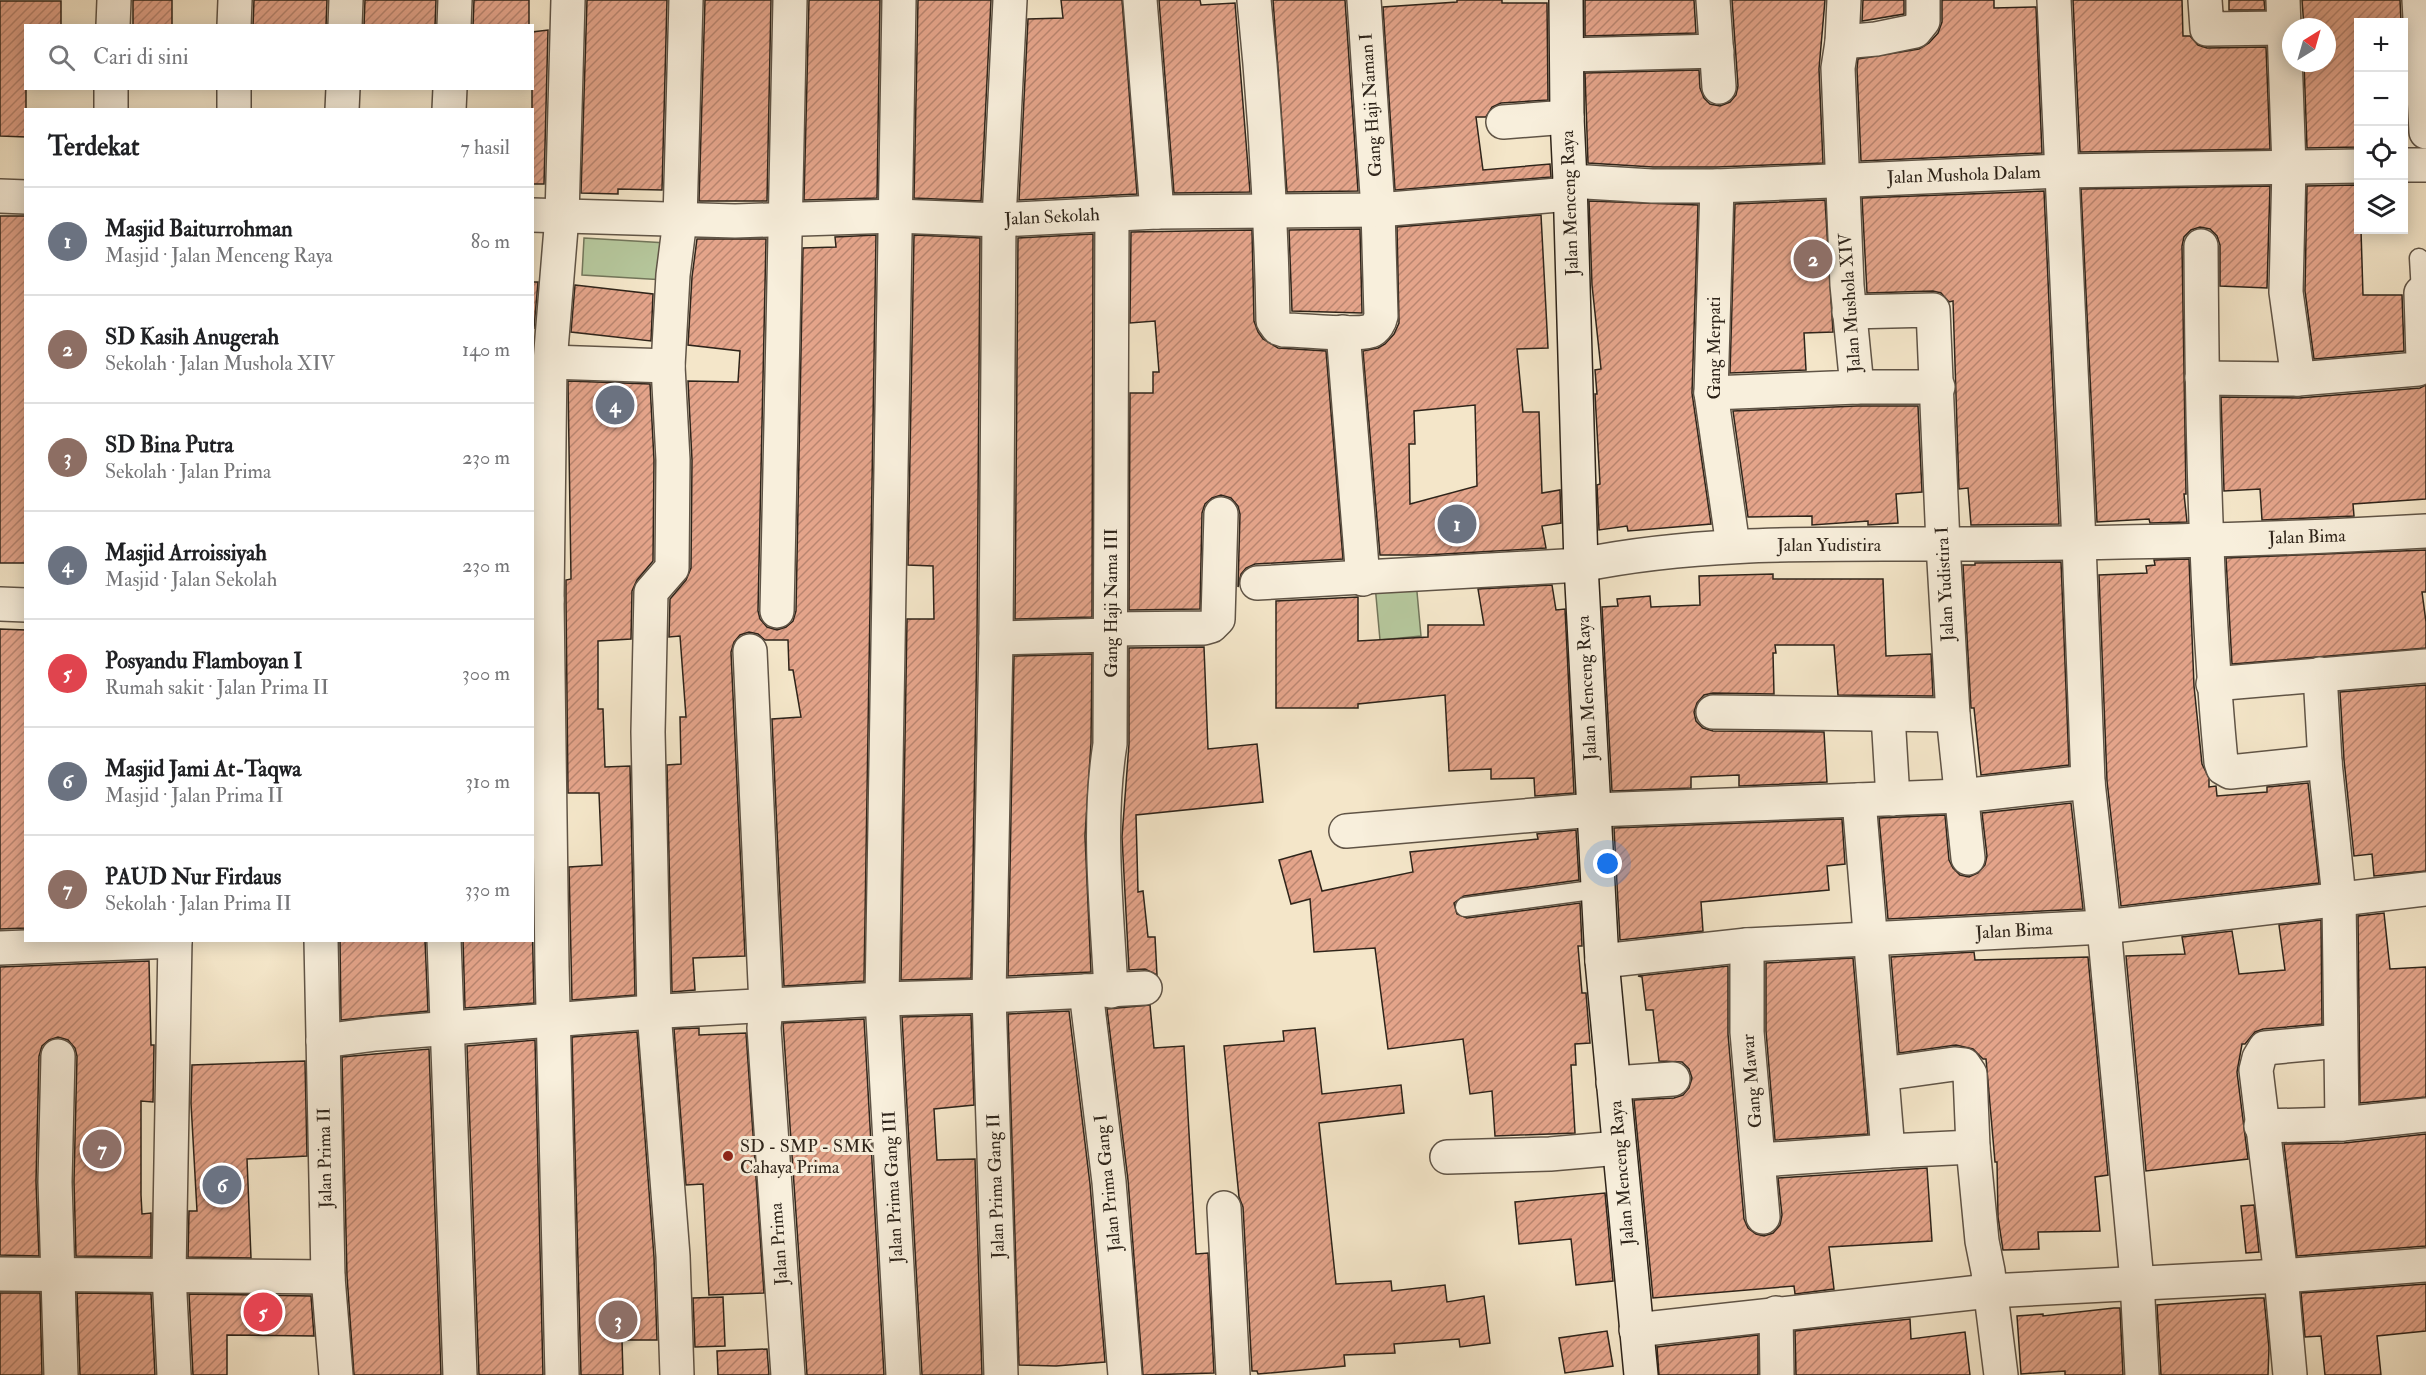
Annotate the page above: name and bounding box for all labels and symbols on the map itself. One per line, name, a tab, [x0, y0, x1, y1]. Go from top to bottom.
north arrow	[2282, 18, 2336, 72]
street label: Gang Haji Naman I	[1355, 32, 1387, 178]
street label: Jalan Menceng Raya	[1556, 129, 1584, 277]
street label: Jalan Mushola Dalam	[1886, 161, 2041, 189]
street label: Jalan Sekolah	[1003, 203, 1101, 231]
street label: Jalan Mushola XIV	[1834, 231, 1866, 374]
pin: 2	[1794, 236, 1832, 282]
street label: Gang Merpati	[1703, 296, 1726, 399]
pin: 4	[596, 382, 634, 428]
pin: 1	[1438, 502, 1476, 546]
street label: Jalan Bima	[2267, 524, 2347, 550]
street label: Jalan Yudistira I	[1931, 526, 1960, 643]
street label: Gang Haji Nama III	[1100, 528, 1123, 678]
street label: Jalan Yudistira	[1776, 534, 1882, 557]
street label: Jalan Menceng Raya	[1572, 614, 1602, 762]
your location	[1593, 849, 1622, 878]
street label: Jalan Bima	[1974, 917, 2054, 945]
street label: Gang Mawar	[1736, 1033, 1768, 1129]
street label: Jalan Menceng Raya	[1604, 1099, 1640, 1247]
street label: Jalan Prima II	[313, 1107, 337, 1210]
street label: Jalan Prima Gang III	[878, 1110, 909, 1265]
street label: Jalan Prima Gang II	[982, 1113, 1010, 1260]
street label: Jalan Prima Gang I	[1089, 1113, 1127, 1254]
pin: 7	[82, 1126, 122, 1172]
place label: SD - SMP - SMK Cahaya Prima	[740, 1135, 873, 1179]
marker: SD - SMP - SMK Cahaya Prima	[721, 1149, 735, 1163]
pin: 6	[202, 1162, 242, 1208]
street label: Jalan Prima	[765, 1201, 793, 1287]
pin: 5	[244, 1290, 282, 1334]
pin: 3	[598, 1298, 638, 1342]

